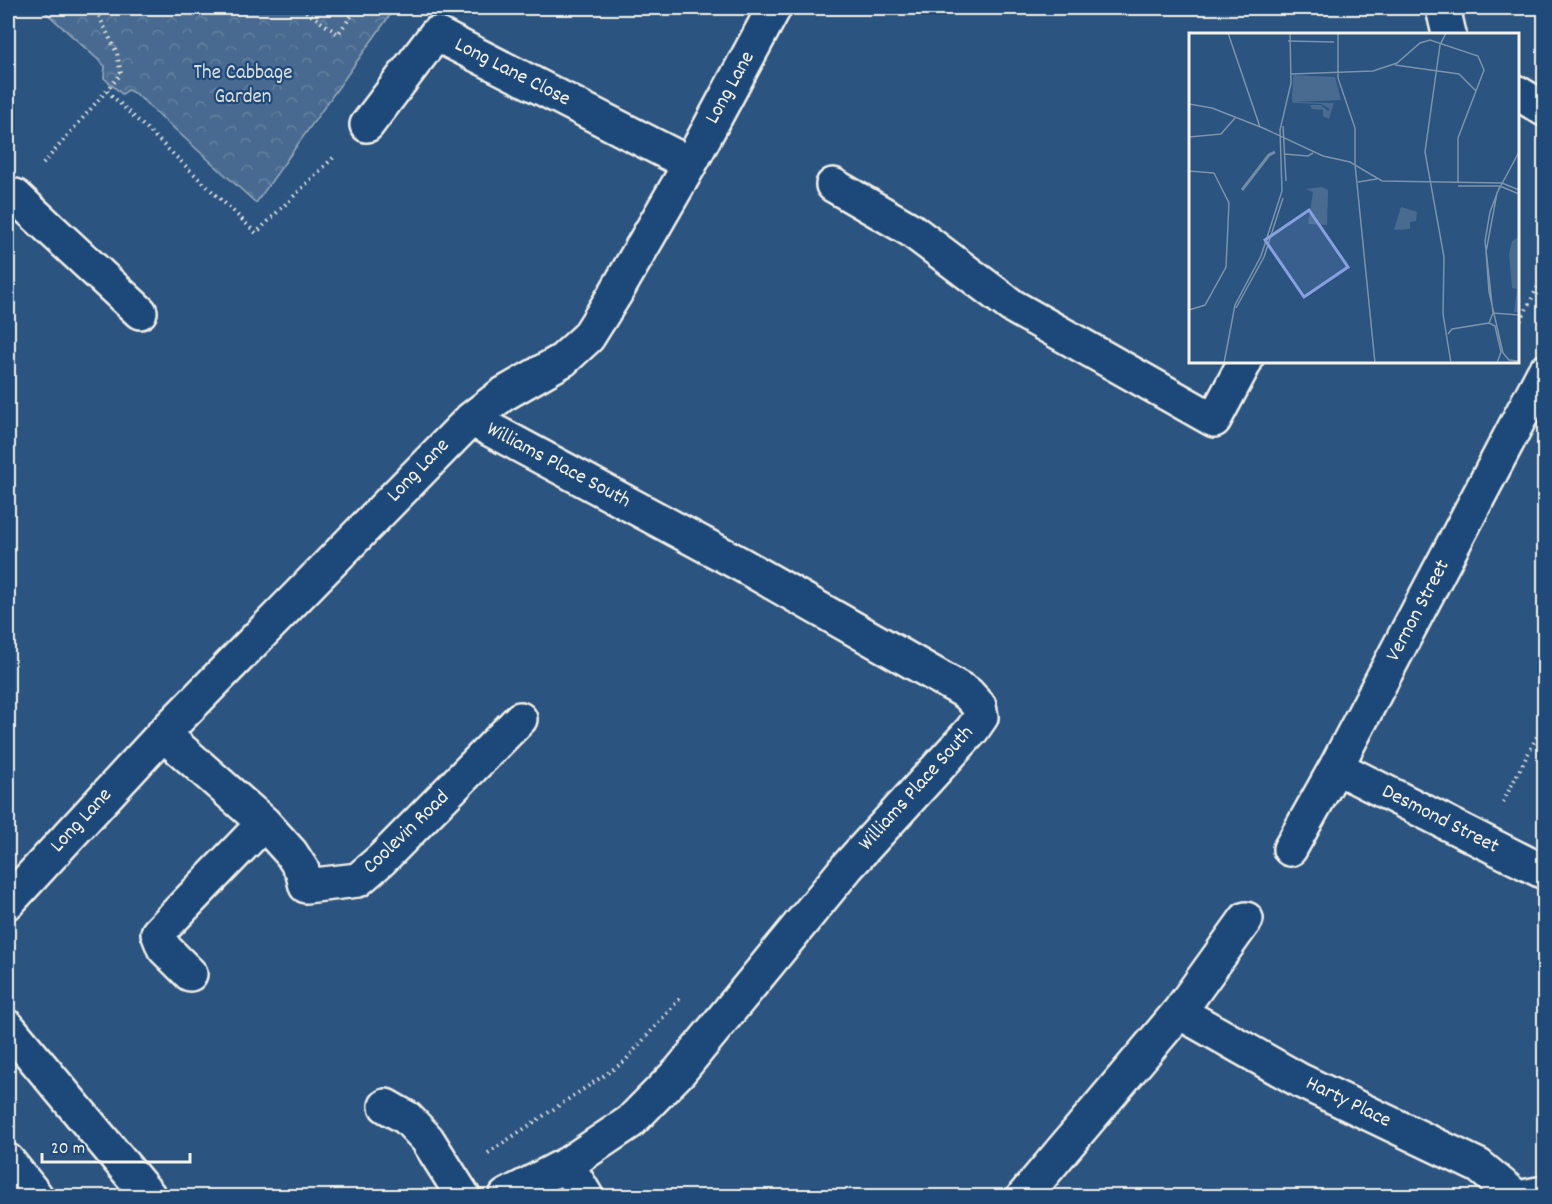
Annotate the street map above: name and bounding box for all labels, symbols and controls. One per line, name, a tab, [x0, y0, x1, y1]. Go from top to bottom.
street label: Long Lane Close	[449, 31, 575, 115]
inset map	[1189, 33, 1519, 363]
street label: Long Lane	[699, 46, 763, 130]
park label: The Cabbage Garden	[194, 59, 292, 113]
street label: Williams Place South	[481, 415, 635, 517]
street label: Long Lane	[381, 432, 457, 510]
street label: Vernon Street	[1380, 554, 1459, 667]
street label: Williams Place South	[852, 720, 982, 858]
street label: Desmond Street	[1376, 778, 1504, 863]
street label: Long Lane	[44, 782, 120, 860]
street label: Coolevin Road	[357, 784, 457, 882]
street label: Harty Place	[1300, 1069, 1396, 1137]
scale bar	[42, 1126, 190, 1164]
text: 20 m	[51, 1137, 85, 1162]

